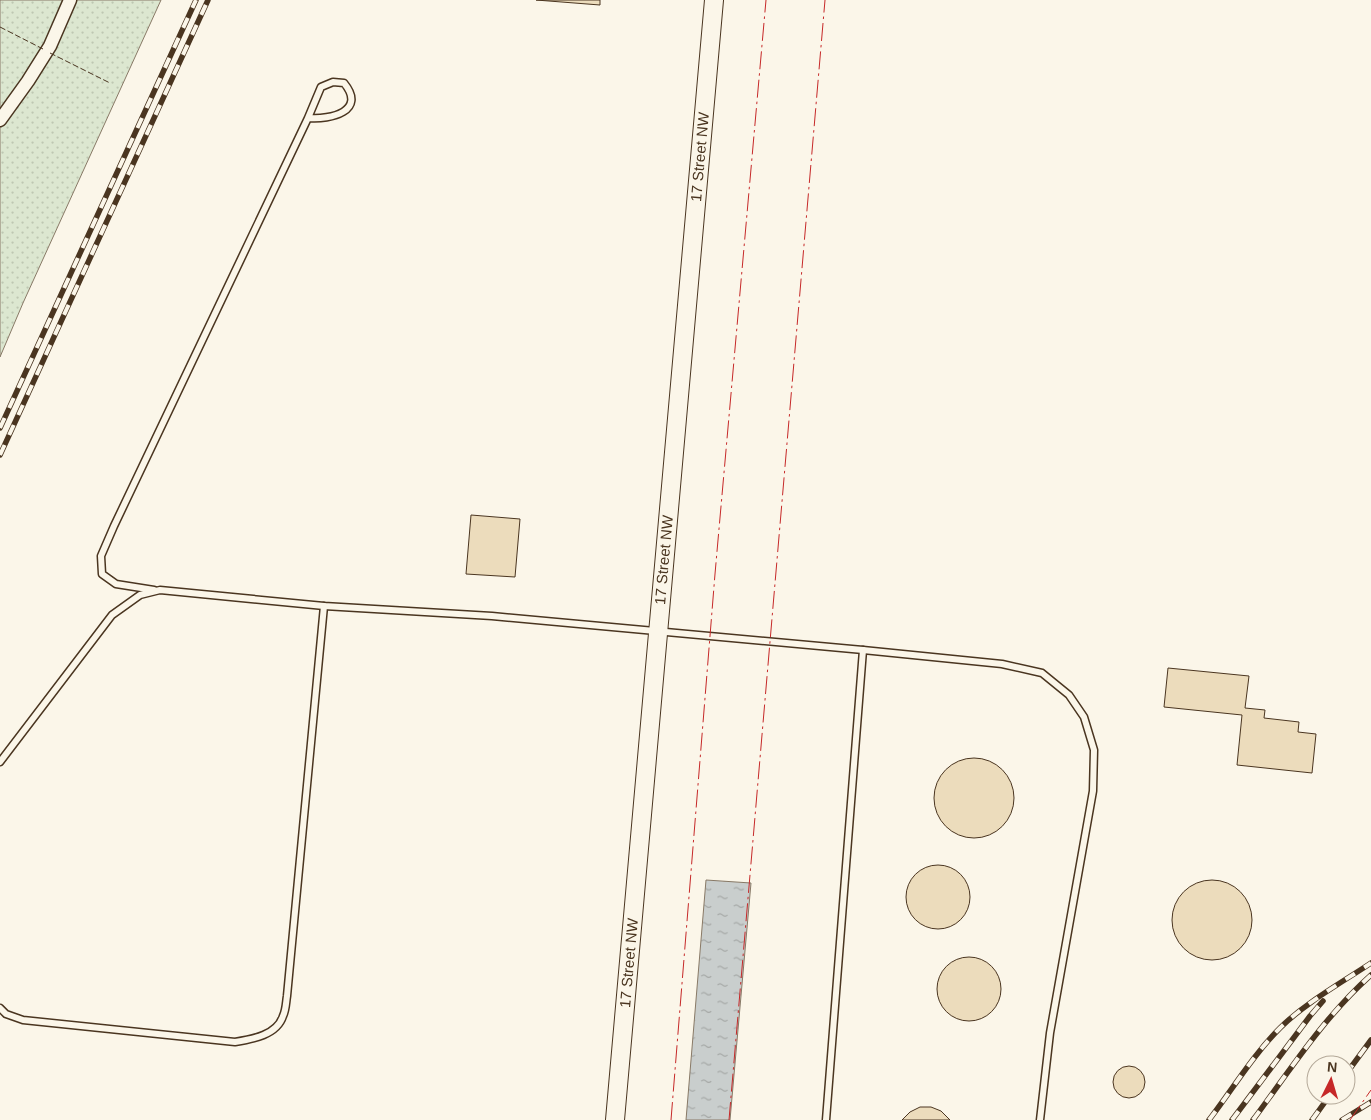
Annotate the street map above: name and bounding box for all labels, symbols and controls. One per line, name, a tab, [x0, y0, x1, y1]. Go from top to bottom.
street label: 17 Street NW	[687, 111, 712, 203]
street label: 17 Street NW	[651, 514, 676, 606]
street label: 17 Street NW	[616, 917, 641, 1009]
north arrow	[1306, 1055, 1356, 1105]
text: N	[1326, 1059, 1338, 1075]

